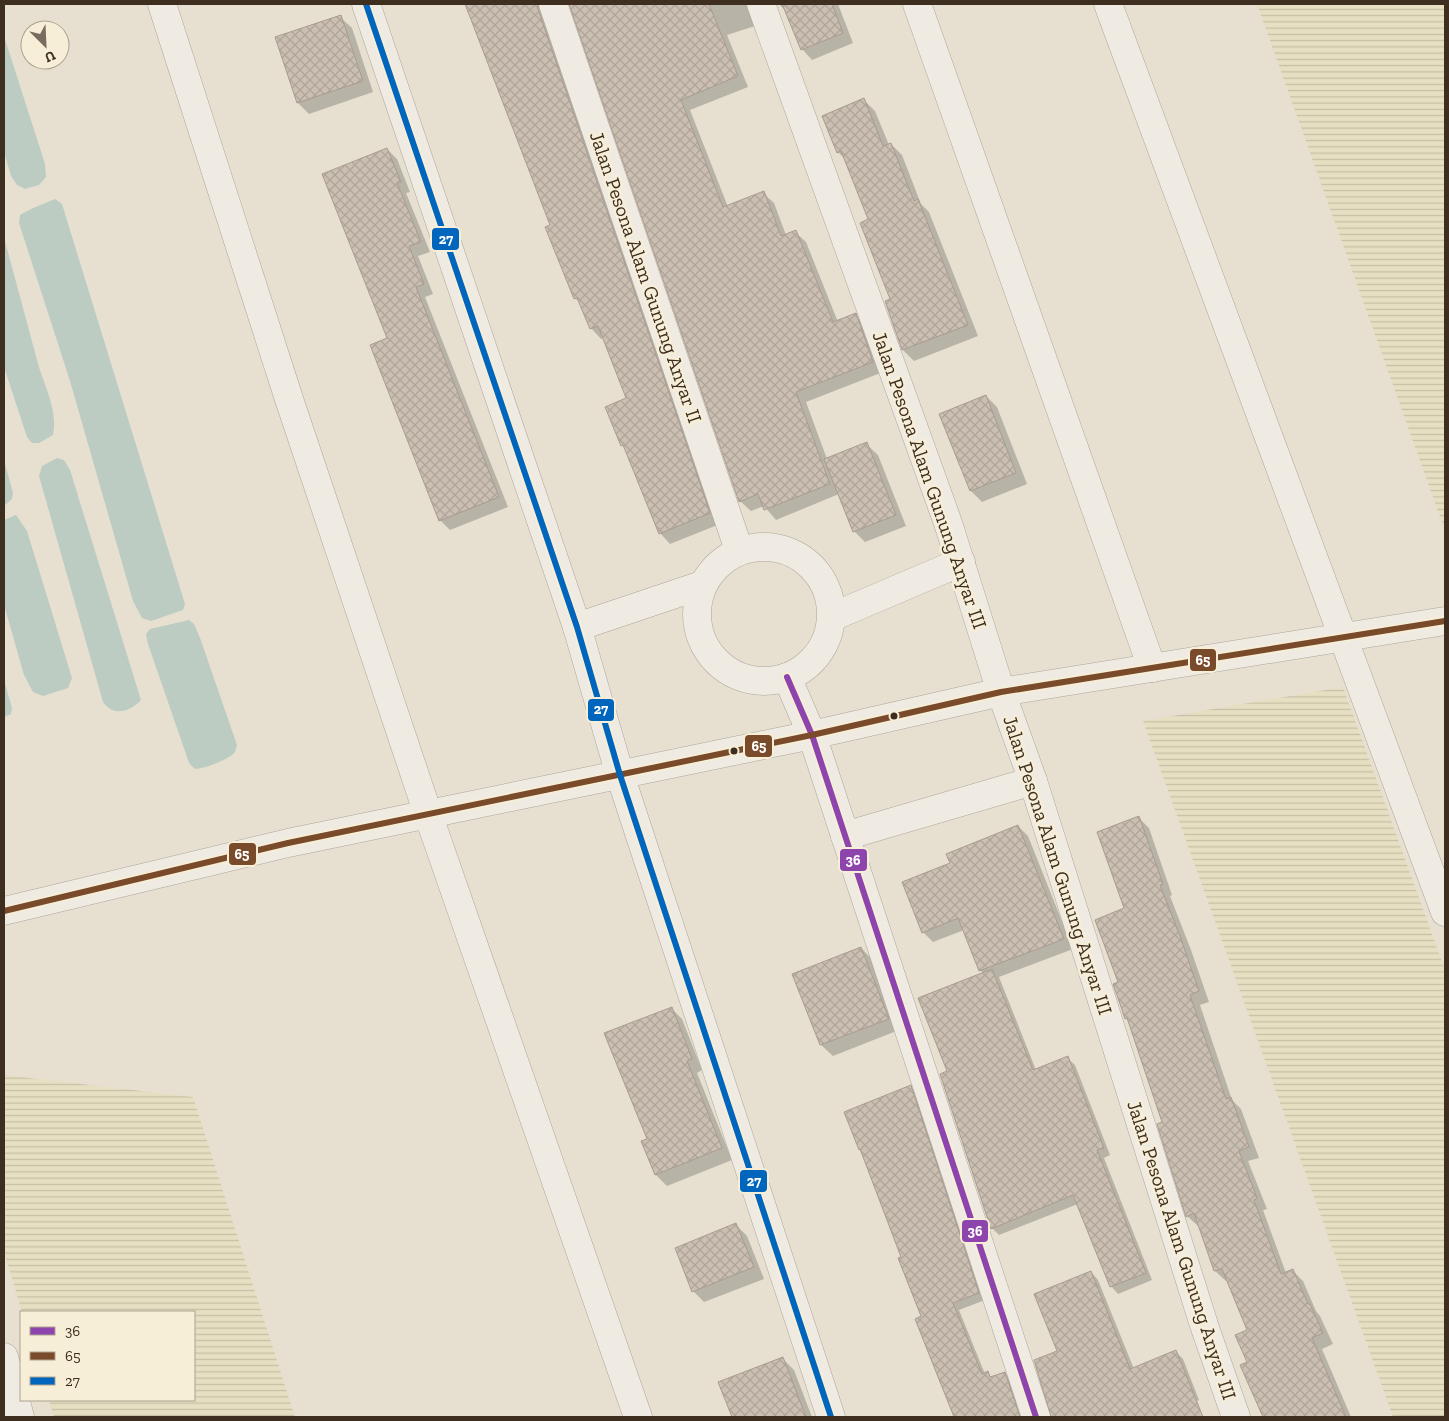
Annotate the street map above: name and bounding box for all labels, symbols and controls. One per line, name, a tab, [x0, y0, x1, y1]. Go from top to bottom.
north arrow	[20, 20, 70, 70]
text: U	[42, 47, 58, 66]
street label: Jalan Pesona Alam Gunung Anyar II	[585, 128, 707, 426]
line badge: 27	[431, 227, 460, 251]
text: 27	[439, 231, 453, 248]
street label: Jalan Pesona Alam Gunung Anyar III	[868, 328, 992, 632]
line badge: 65	[1189, 648, 1217, 672]
text: 65	[1196, 652, 1210, 669]
line badge: 27	[587, 698, 615, 722]
text: 27	[594, 701, 608, 718]
unlabelled marker	[889, 711, 899, 721]
street label: Jalan Pesona Alam Gunung Anyar III	[998, 712, 1118, 1018]
line badge: 65	[744, 734, 773, 758]
text: 65	[752, 738, 766, 755]
unlabelled marker	[729, 746, 739, 756]
line badge: 65	[228, 842, 257, 866]
text: 65	[235, 846, 249, 863]
line badge: 36	[839, 848, 868, 872]
text: 36	[846, 852, 861, 869]
street label: Jalan Pesona Alam Gunung Anyar III	[1122, 1097, 1242, 1403]
line badge: 27	[739, 1169, 768, 1193]
text: 27	[747, 1173, 761, 1190]
line badge: 36	[961, 1219, 989, 1243]
text: 36	[968, 1223, 983, 1240]
legend	[20, 1311, 195, 1401]
text: 36	[65, 1322, 80, 1340]
text: 65	[65, 1347, 81, 1365]
text: 27	[65, 1372, 80, 1390]

